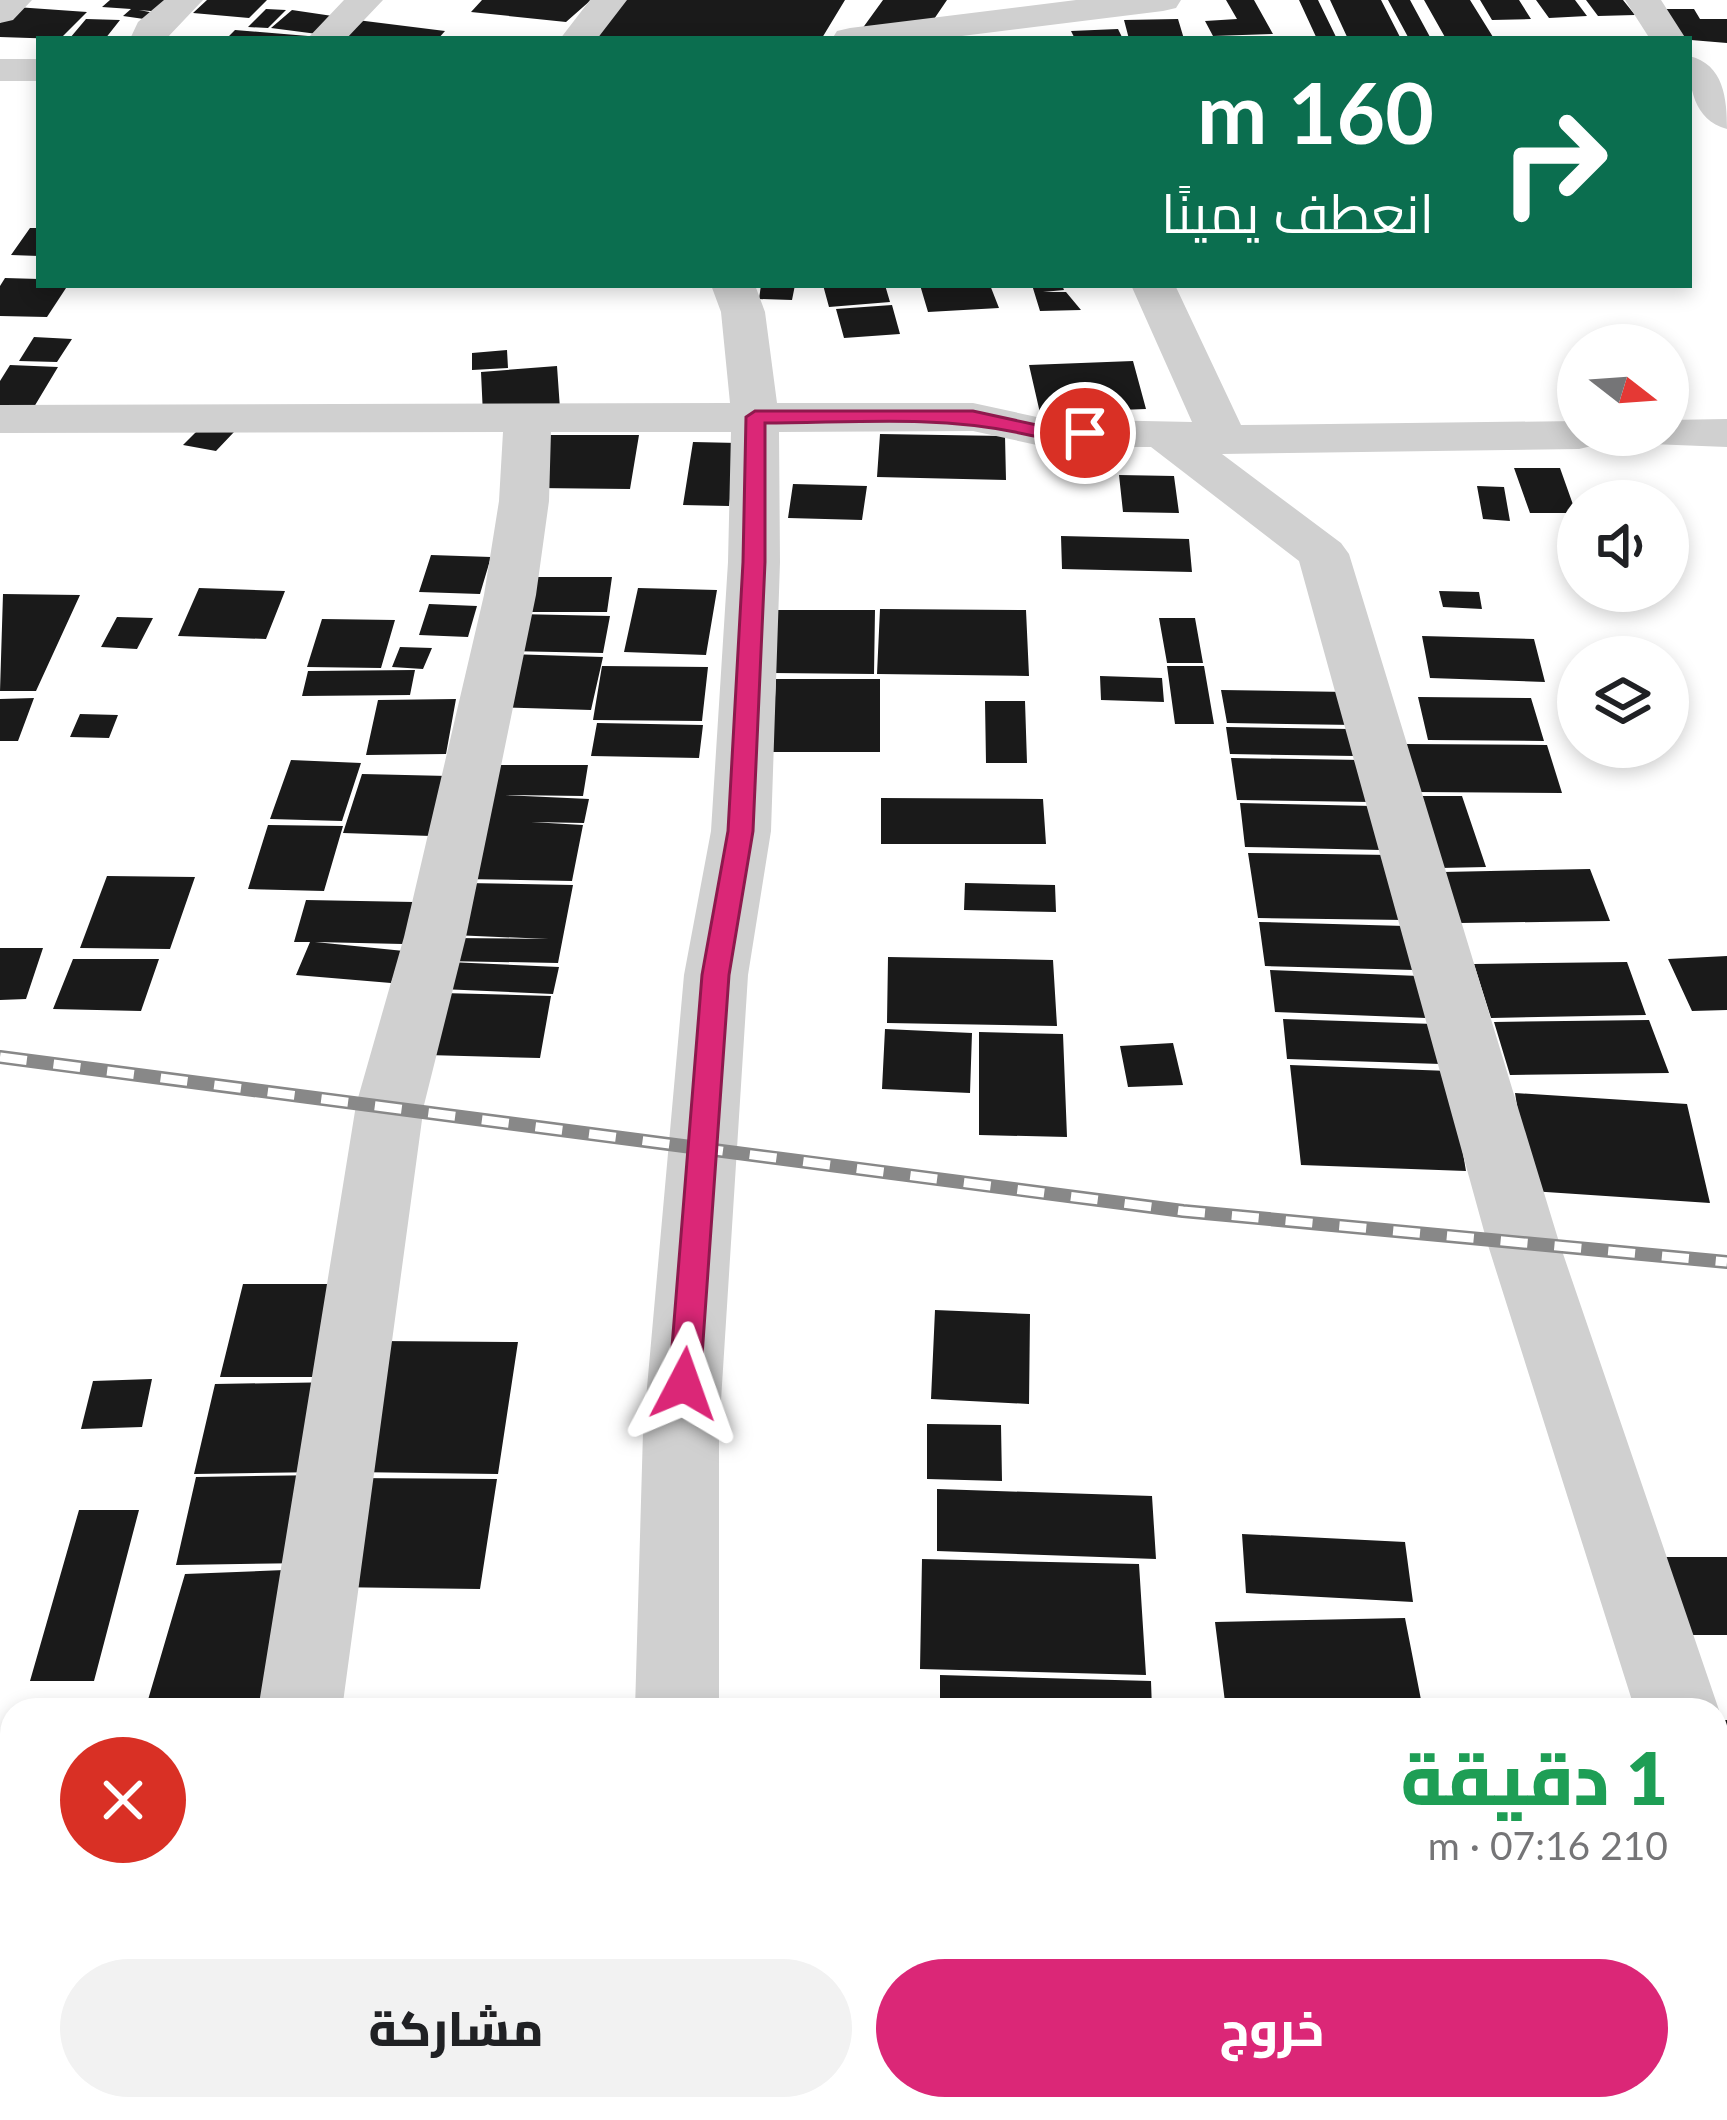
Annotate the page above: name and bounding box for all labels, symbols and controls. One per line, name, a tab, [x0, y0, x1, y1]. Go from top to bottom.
text: 160 m	[1197, 61, 1434, 162]
icon: right	[1476, 84, 1632, 240]
text: انعطف يمينًا	[1161, 180, 1434, 245]
north arrow	[1557, 324, 1689, 456]
map controls	[1557, 324, 1689, 768]
pin	[1034, 382, 1136, 484]
icon: arrive	[1052, 400, 1118, 466]
button: sound	[1557, 480, 1689, 612]
button: layers	[1557, 636, 1689, 768]
position arrow	[621, 1321, 747, 1447]
text: 1 دقيقة	[1401, 1734, 1668, 1820]
button: close	[60, 1737, 186, 1863]
text: 210 m · 07:16	[1428, 1822, 1668, 1868]
button: مشاركة	[60, 1959, 852, 2097]
button: خروج	[876, 1959, 1668, 2097]

